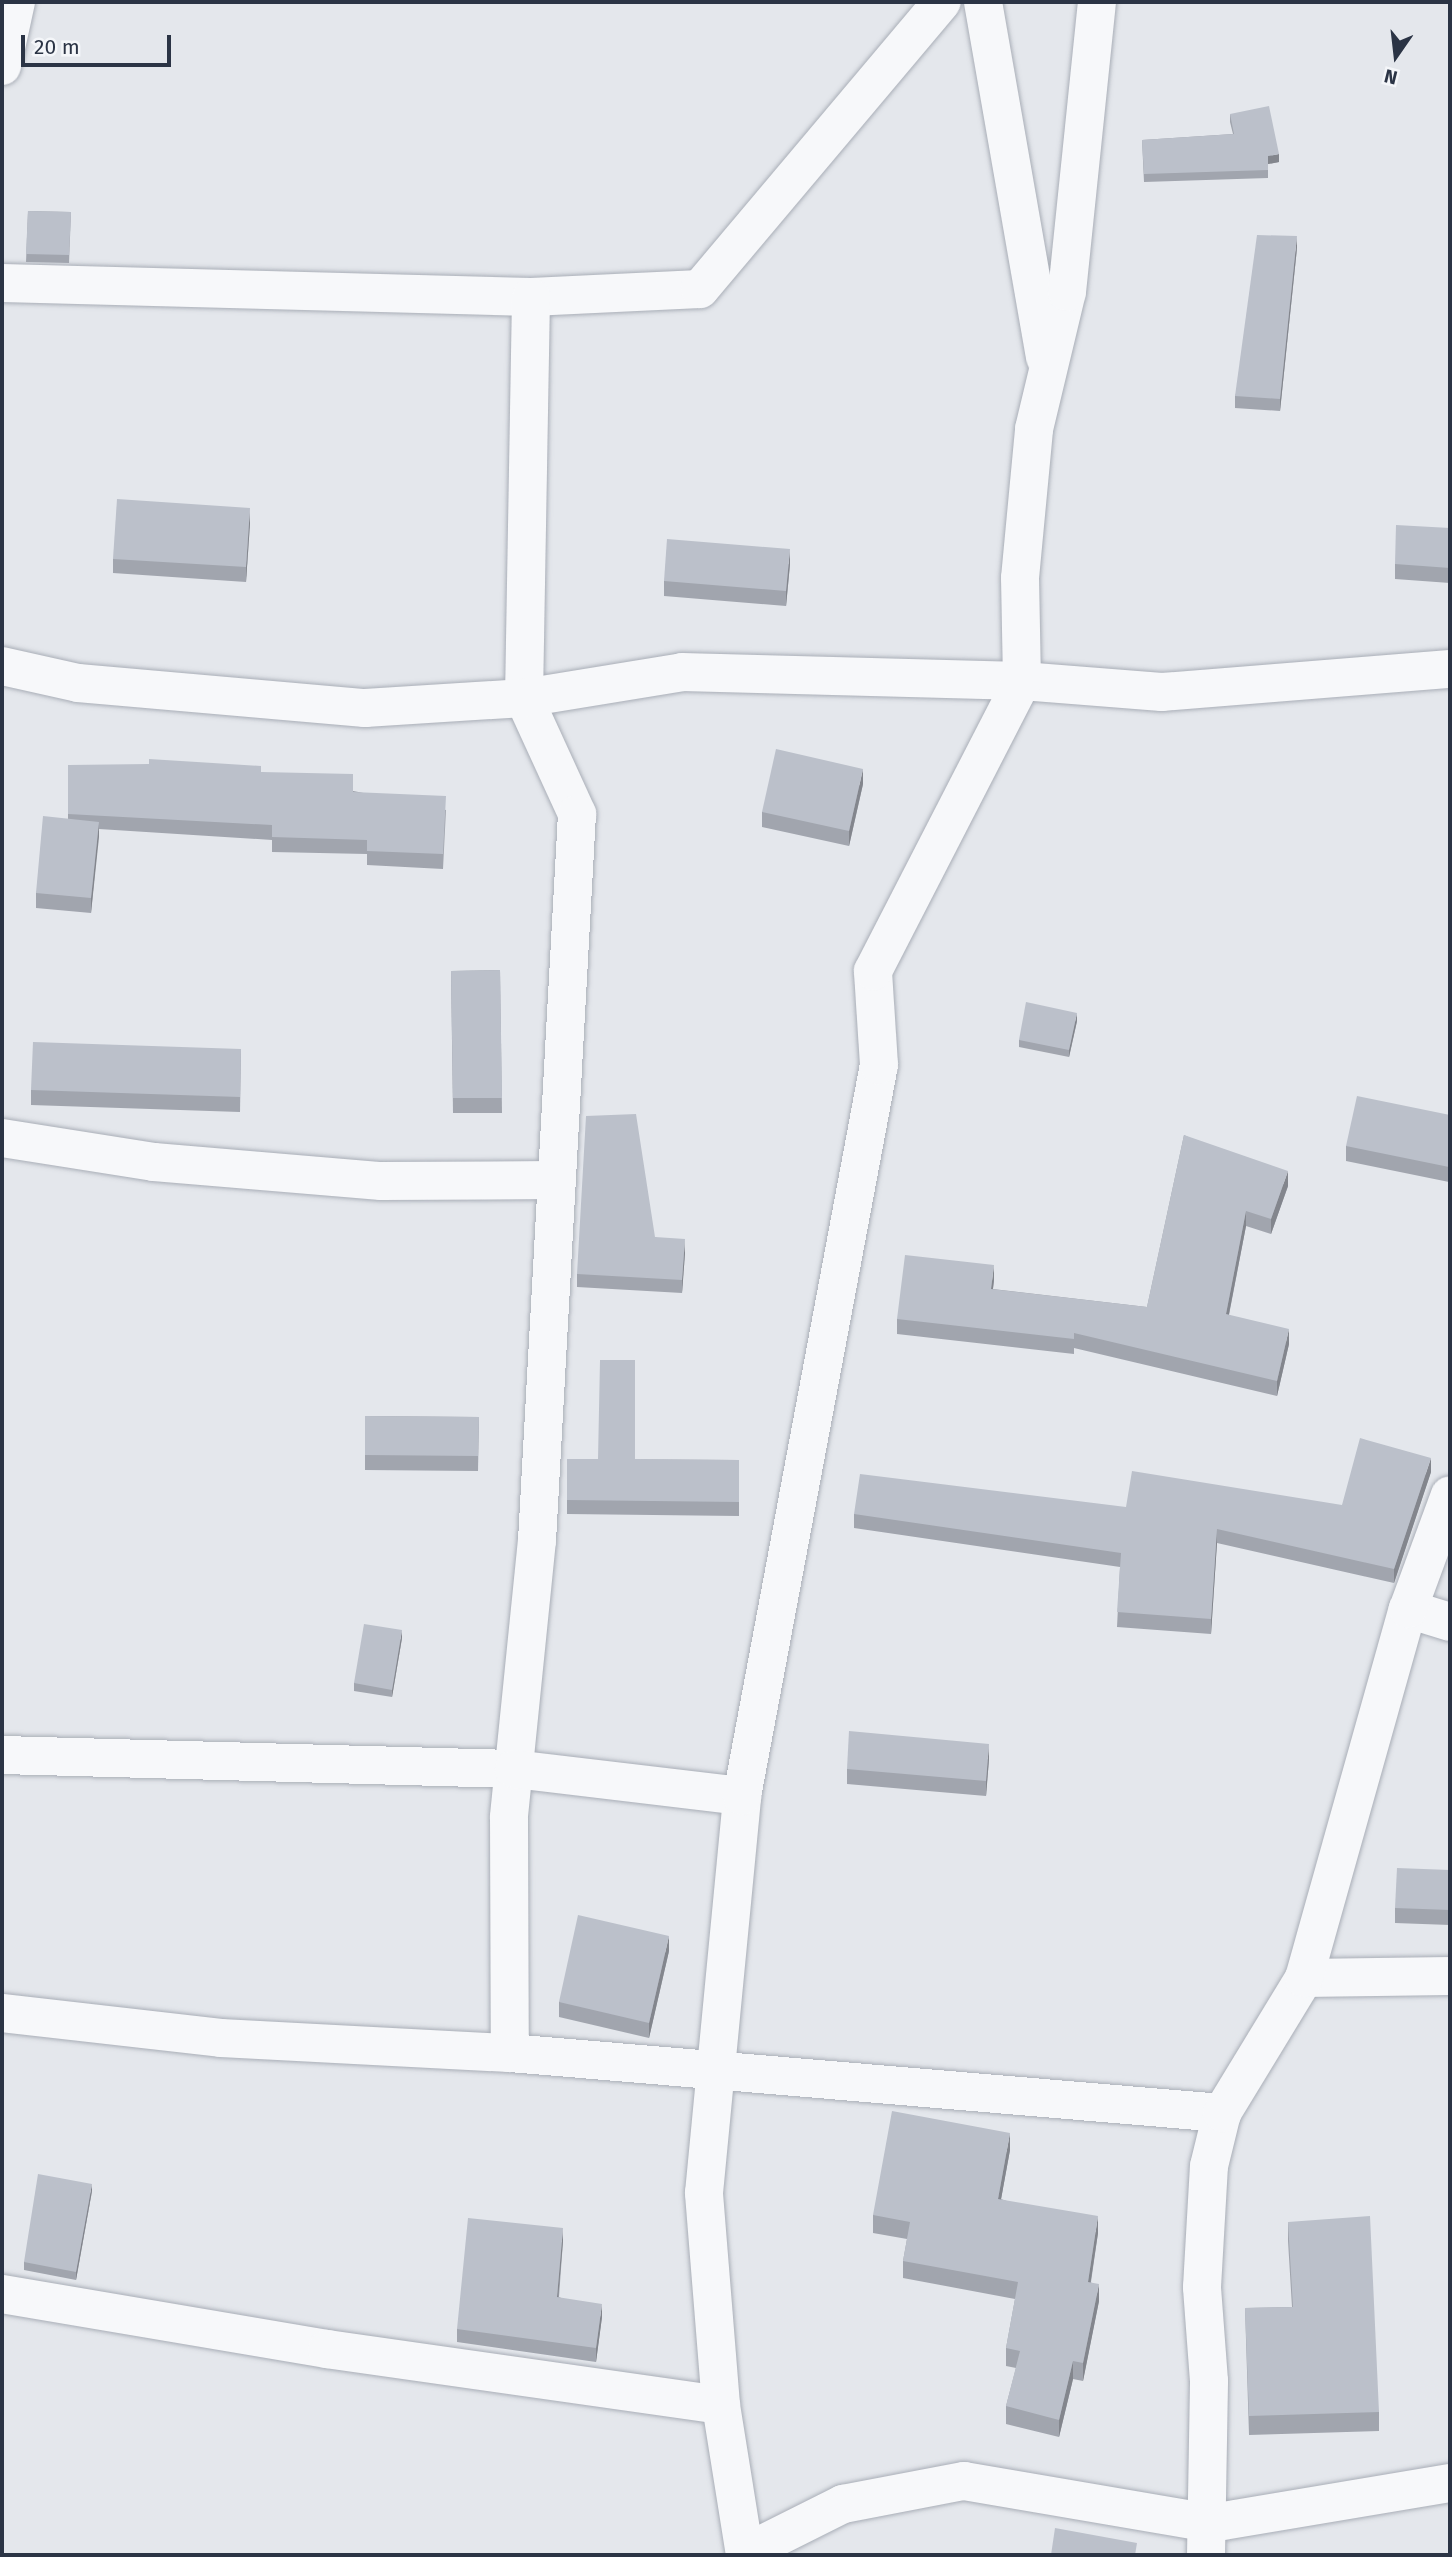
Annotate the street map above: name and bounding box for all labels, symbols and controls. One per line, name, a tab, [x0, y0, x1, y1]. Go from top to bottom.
scale bar	[24, 21, 175, 65]
north arrow	[1361, 21, 1431, 91]
text: 20 m	[34, 34, 80, 60]
text: N	[1382, 64, 1400, 90]

